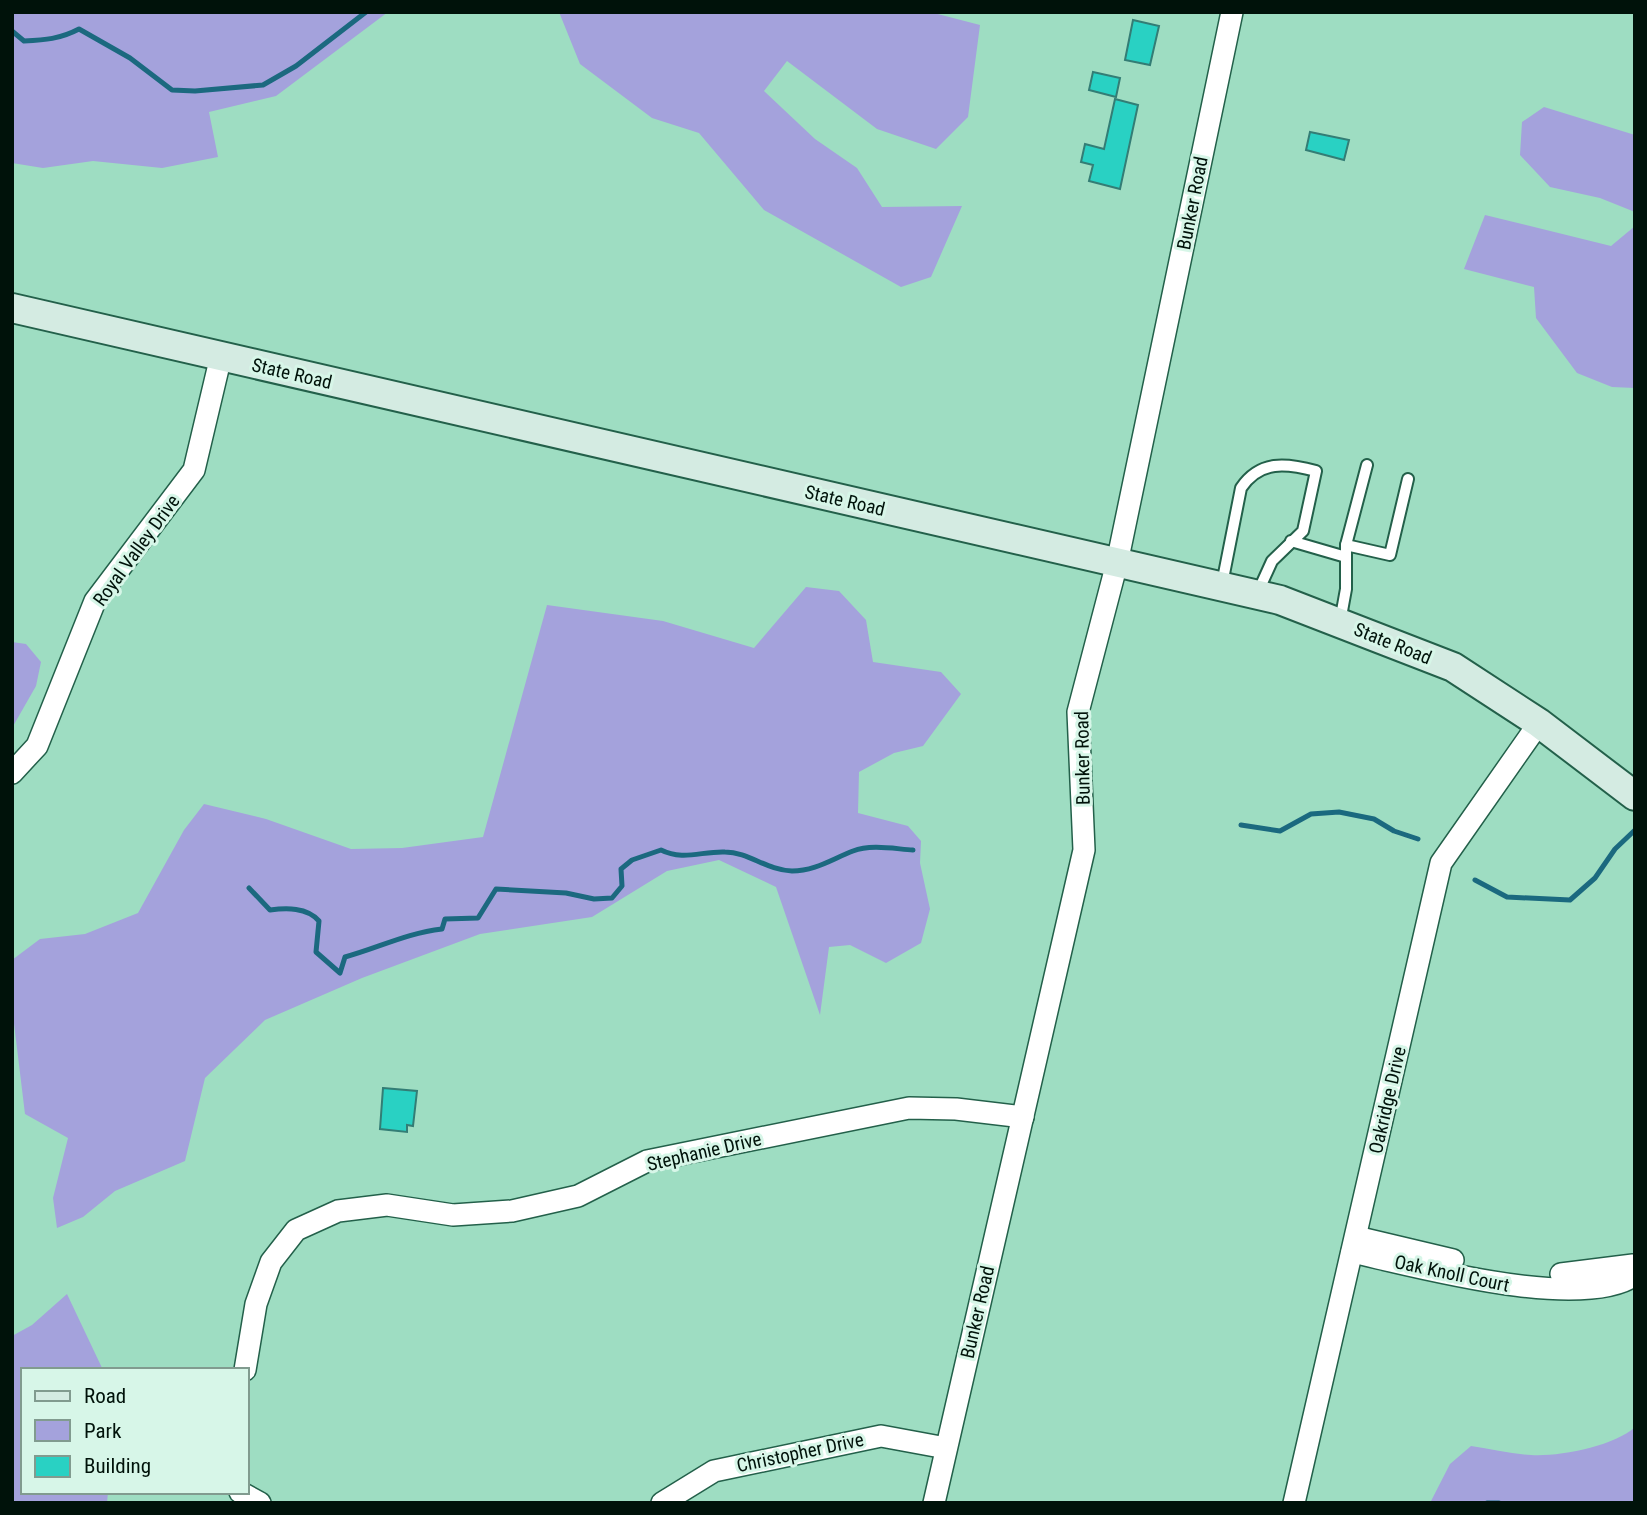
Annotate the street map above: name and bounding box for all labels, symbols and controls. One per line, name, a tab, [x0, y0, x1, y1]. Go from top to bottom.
street label: Bunker Road	[1172, 155, 1213, 252]
street label: State Road	[250, 353, 334, 394]
street label: State Road	[803, 480, 887, 521]
street label: Royal Valley Drive	[88, 490, 185, 610]
street label: State Road	[1351, 618, 1435, 669]
street label: Bunker Road	[1070, 711, 1095, 805]
street label: Oakridge Drive	[1364, 1044, 1411, 1156]
street label: Stephanie Drive	[645, 1127, 764, 1176]
street label: Oak Knoll Court	[1392, 1250, 1511, 1297]
street label: Bunker Road	[956, 1264, 999, 1361]
legend	[21, 1368, 248, 1494]
text: Road	[84, 1384, 126, 1408]
text: Park	[84, 1419, 122, 1443]
street label: Christopher Drive	[735, 1428, 866, 1477]
text: Building	[84, 1454, 151, 1478]

